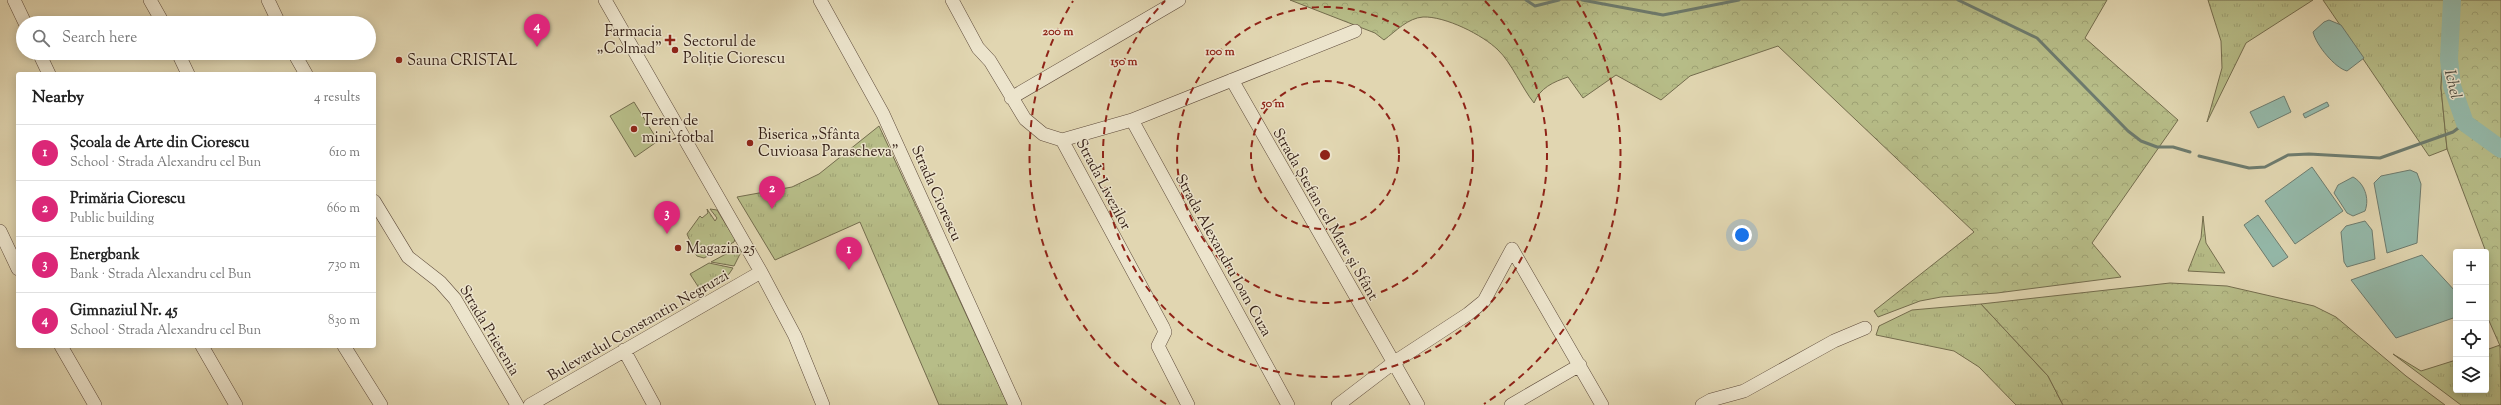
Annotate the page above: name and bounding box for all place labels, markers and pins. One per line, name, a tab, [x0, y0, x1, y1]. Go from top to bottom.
pin: 4	[524, 14, 550, 47]
place label: Farmacia „Colmad”	[597, 22, 662, 60]
place label: Sectorul de Poliție Ciorescu	[683, 32, 785, 70]
marker: Farmacia „Colmad”	[665, 35, 675, 45]
marker: Sectorul de Poliție Ciorescu	[670, 45, 680, 55]
place label: Sauna CRISTAL	[407, 51, 517, 72]
marker: Sauna CRISTAL	[394, 55, 404, 65]
place label: Teren de mini-fotbal	[642, 111, 714, 149]
marker: Teren de mini-fotbal	[629, 124, 639, 134]
place label: Biserica „Sfânta Cuvioasa Parascheva"	[758, 125, 899, 163]
marker: Biserica „Sfânta Cuvioasa Parascheva"	[745, 138, 755, 148]
centre of rings	[1318, 148, 1332, 162]
pin: 2	[759, 176, 785, 209]
pin: 3	[654, 201, 680, 234]
pin: 1	[836, 237, 862, 270]
place label: Magazin 25	[686, 239, 755, 260]
marker: Magazin 25	[673, 243, 683, 253]

